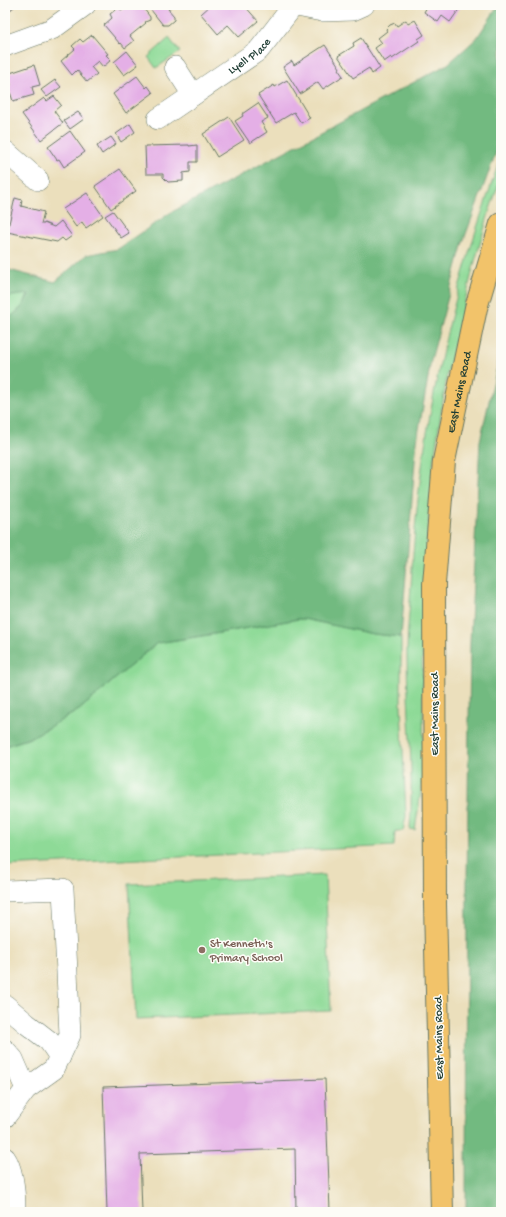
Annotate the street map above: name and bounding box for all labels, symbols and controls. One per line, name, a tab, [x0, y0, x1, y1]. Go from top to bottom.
street label: Lyell Place	[226, 35, 275, 78]
street label: East Mains Road	[445, 349, 476, 435]
street label: East Mains Road	[429, 672, 443, 756]
place label: St Kenneth's Primary School	[209, 938, 283, 966]
marker: St Kenneth's Primary School	[197, 945, 207, 955]
street label: East Mains Road	[432, 995, 448, 1080]

